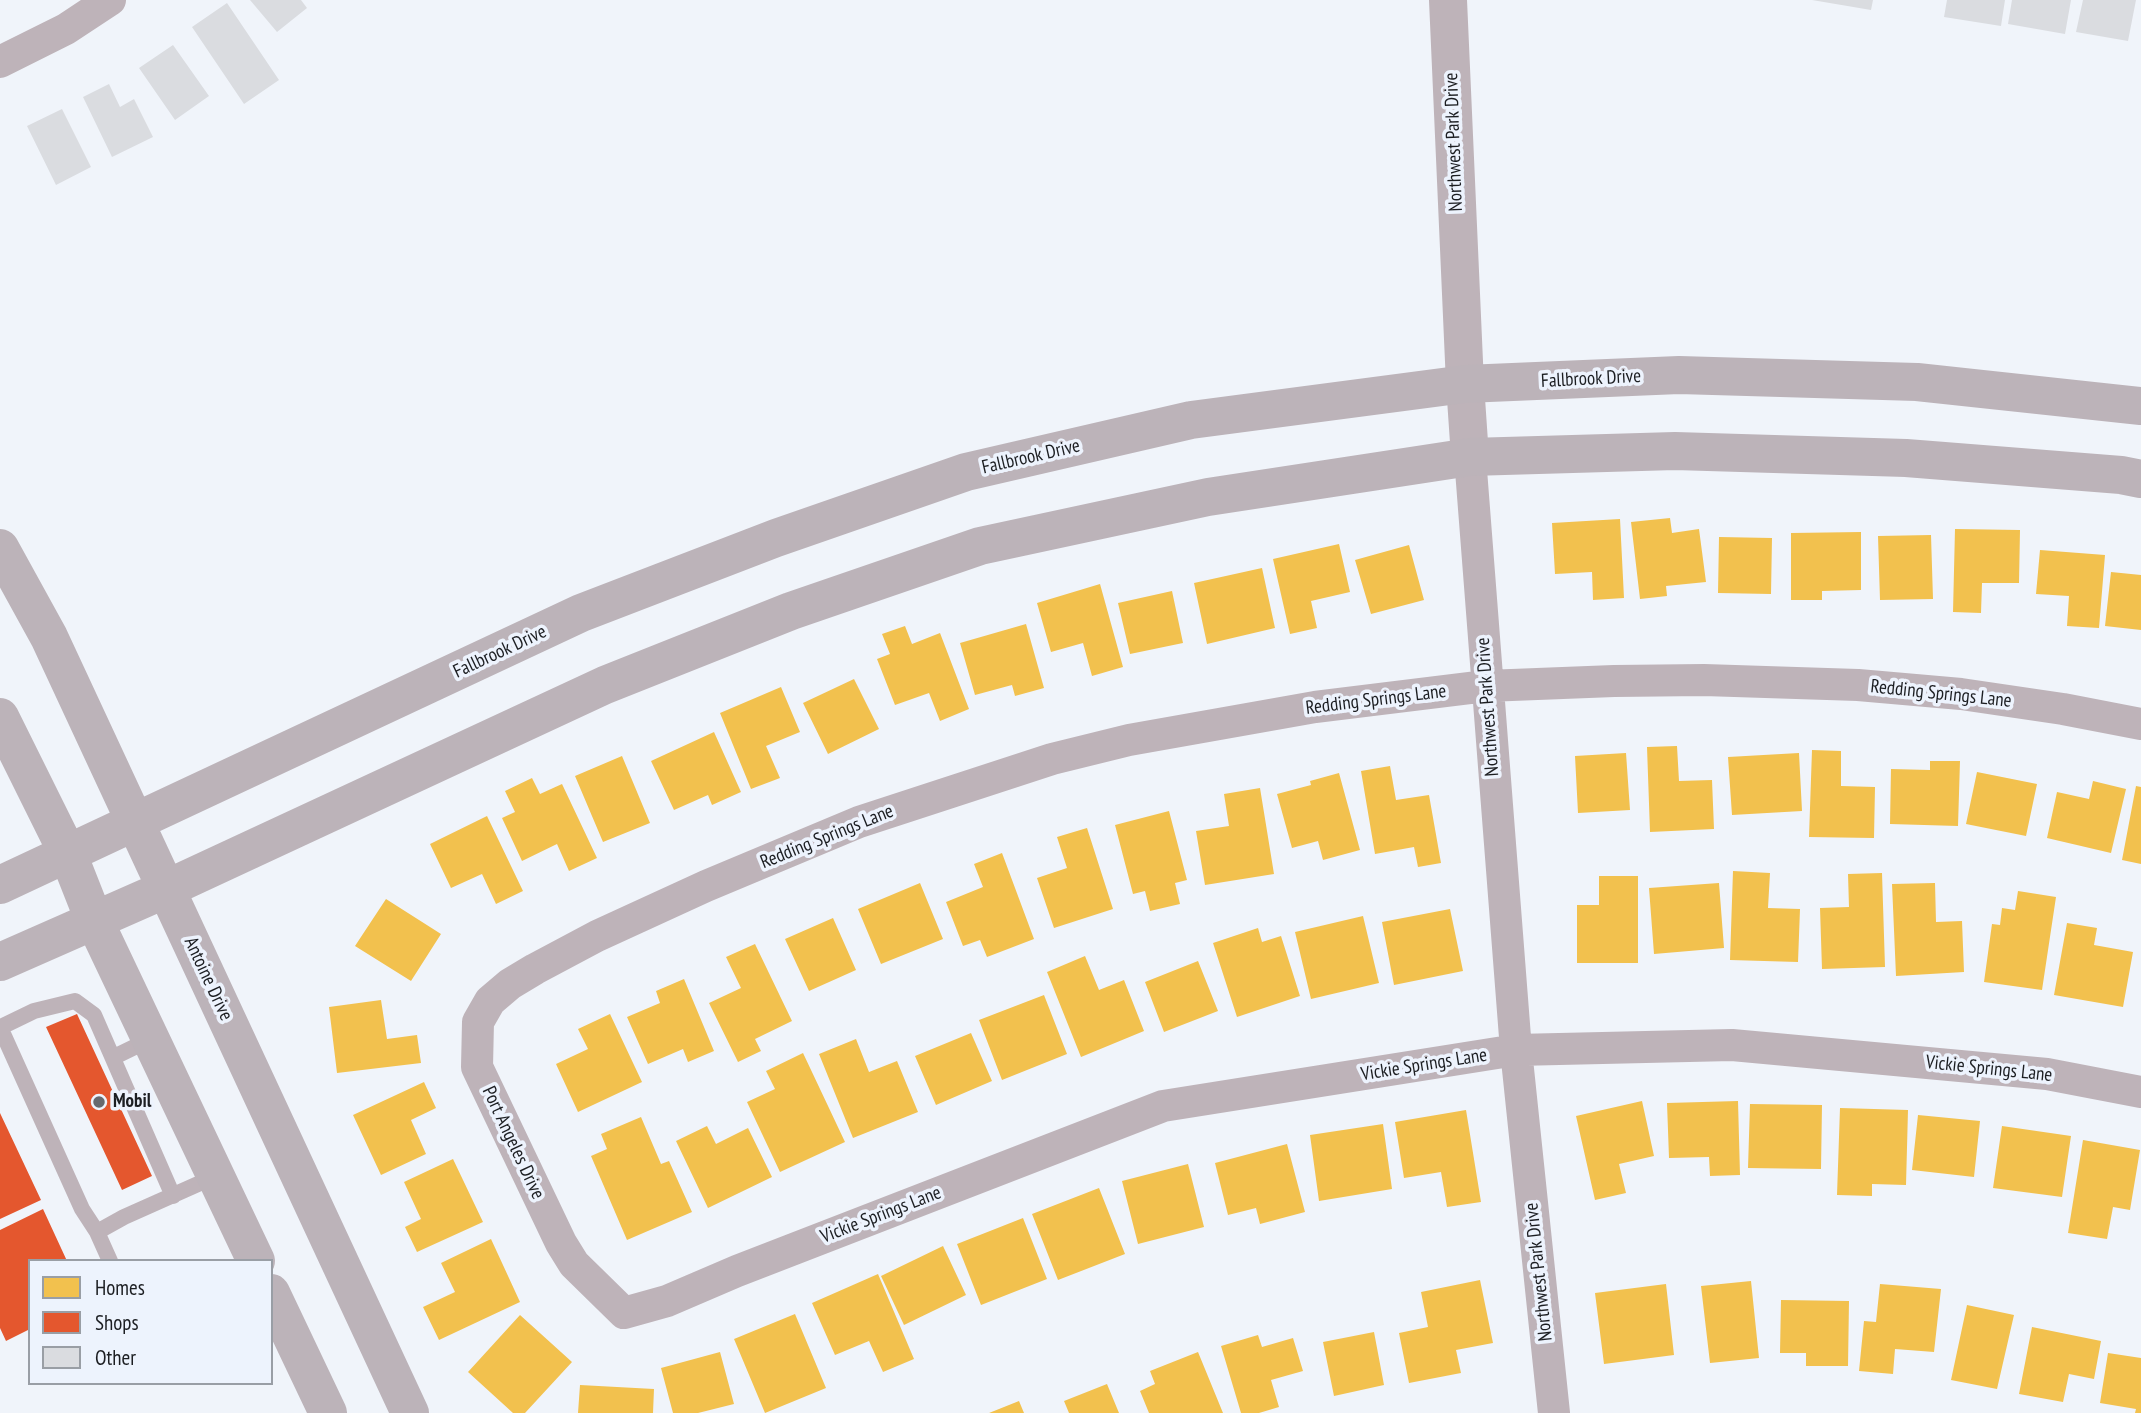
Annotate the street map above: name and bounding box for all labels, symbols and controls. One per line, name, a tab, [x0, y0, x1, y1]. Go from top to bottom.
street label: Northwest Park Drive	[1440, 72, 1468, 212]
street label: Fallbrook Drive	[1540, 365, 1642, 393]
street label: Fallbrook Drive	[980, 435, 1082, 479]
street label: Fallbrook Drive	[450, 621, 550, 683]
street label: Northwest Park Drive	[1472, 637, 1504, 777]
street label: Redding Springs Lane	[1869, 675, 2013, 713]
street label: Redding Springs Lane	[1304, 680, 1448, 720]
street label: Redding Springs Lane	[757, 800, 897, 874]
street label: Antoine Drive	[179, 934, 237, 1024]
street label: Vickie Springs Lane	[1359, 1044, 1489, 1086]
street label: Vickie Springs Lane	[1925, 1051, 2053, 1087]
street label: Port Angeles Drive	[477, 1083, 549, 1203]
place label: Mobil	[113, 1091, 151, 1113]
marker: Mobil	[91, 1094, 107, 1110]
street label: Vickie Springs Lane	[818, 1182, 944, 1248]
street label: Northwest Park Drive	[1520, 1202, 1558, 1342]
legend	[28, 1259, 273, 1385]
text: Homes	[95, 1274, 145, 1301]
text: Shops	[95, 1309, 139, 1336]
text: Other	[95, 1344, 136, 1371]

